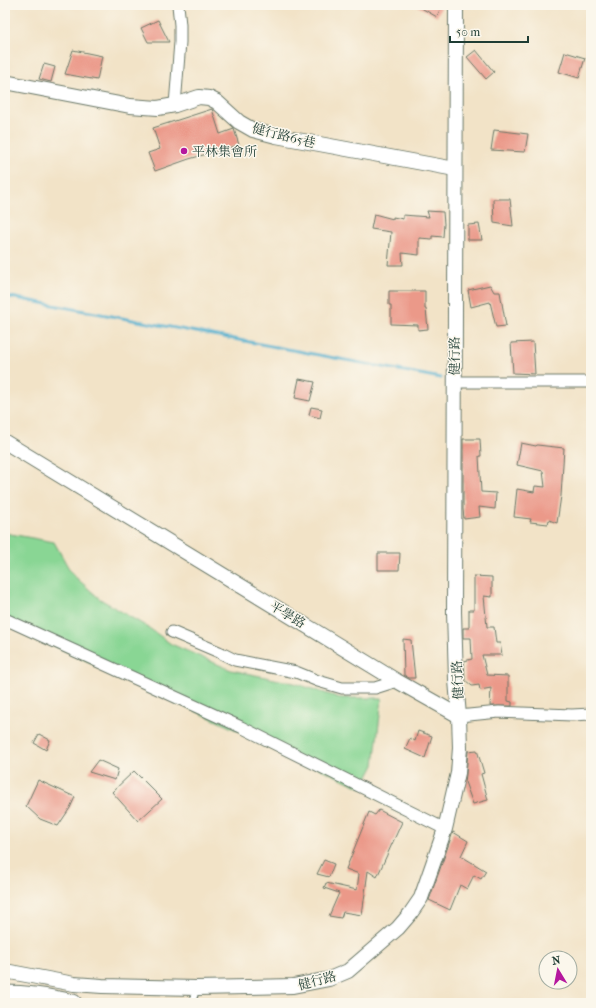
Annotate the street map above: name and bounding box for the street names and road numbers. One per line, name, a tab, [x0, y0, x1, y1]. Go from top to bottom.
street label: 健行路65巷	[251, 120, 317, 151]
street label: 健行路	[447, 336, 462, 376]
street label: 平學路	[267, 598, 308, 631]
street label: 健行路	[449, 660, 466, 700]
street label: 健行路	[296, 968, 338, 993]

